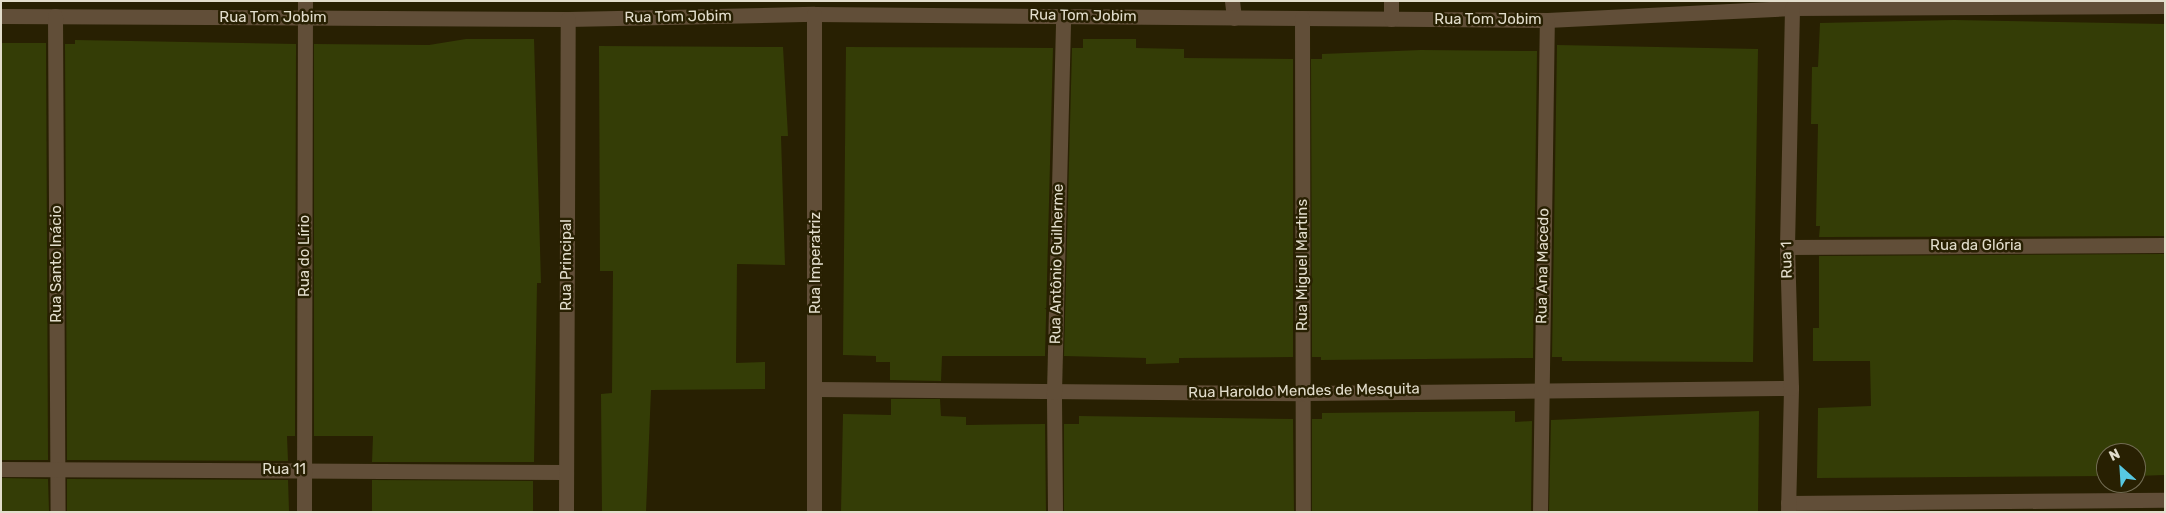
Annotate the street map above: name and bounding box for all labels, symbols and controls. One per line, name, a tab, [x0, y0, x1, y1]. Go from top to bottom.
street label: Rua Tom Jobim	[1029, 6, 1137, 26]
street label: Rua Tom Jobim	[624, 7, 732, 27]
street label: Rua Tom Jobim	[219, 9, 327, 27]
street label: Rua Tom Jobim	[1434, 11, 1542, 29]
street label: Rua Antônio Guilherme	[1047, 183, 1067, 345]
street label: Rua Miguel Martins	[1294, 199, 1312, 331]
street label: Rua Santo Inácio	[48, 205, 66, 323]
street label: Rua Ana Macedo	[1533, 208, 1553, 324]
street label: Rua Imperatriz	[807, 212, 825, 314]
street label: Rua do Lírio	[296, 215, 314, 297]
street label: Rua Principal	[558, 219, 576, 311]
street label: Rua da Glória	[1930, 237, 2022, 255]
street label: Rua 1	[1778, 241, 1796, 279]
street label: Rua Haroldo Mendes de Mesquita	[1188, 380, 1420, 402]
north arrow	[2096, 443, 2146, 493]
text: N	[2106, 445, 2123, 465]
street label: Rua 11	[262, 461, 306, 479]

